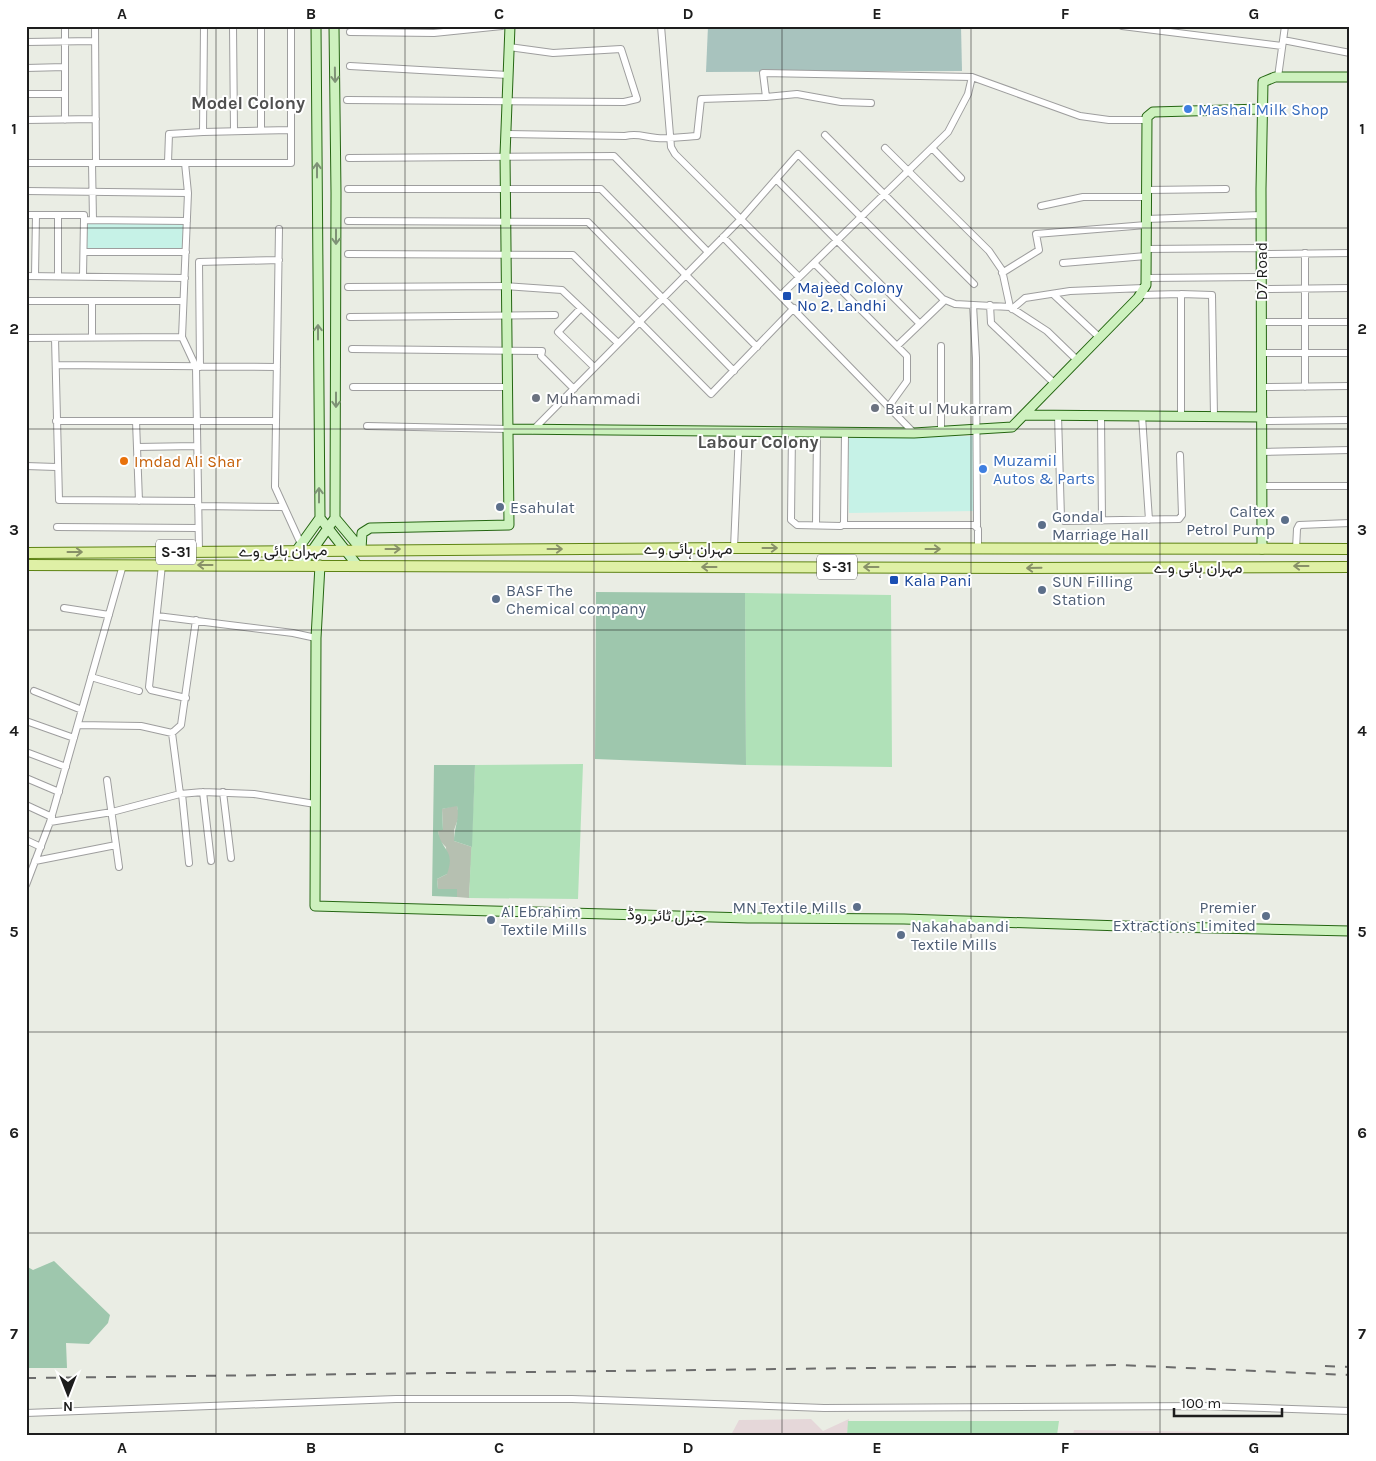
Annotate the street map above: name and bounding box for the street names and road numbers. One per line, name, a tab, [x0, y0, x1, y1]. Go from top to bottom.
street label: D7 Road	[1252, 242, 1271, 300]
street label: مہران ہائی وے	[643, 539, 733, 559]
road number: S-31	[156, 540, 196, 564]
street label: مہران ہائی وے	[238, 540, 328, 562]
road number: S-31	[817, 554, 857, 580]
street label: مہران ہائی وے	[1153, 558, 1243, 578]
street label: جنرل ٹائر روڈ	[627, 905, 707, 927]

